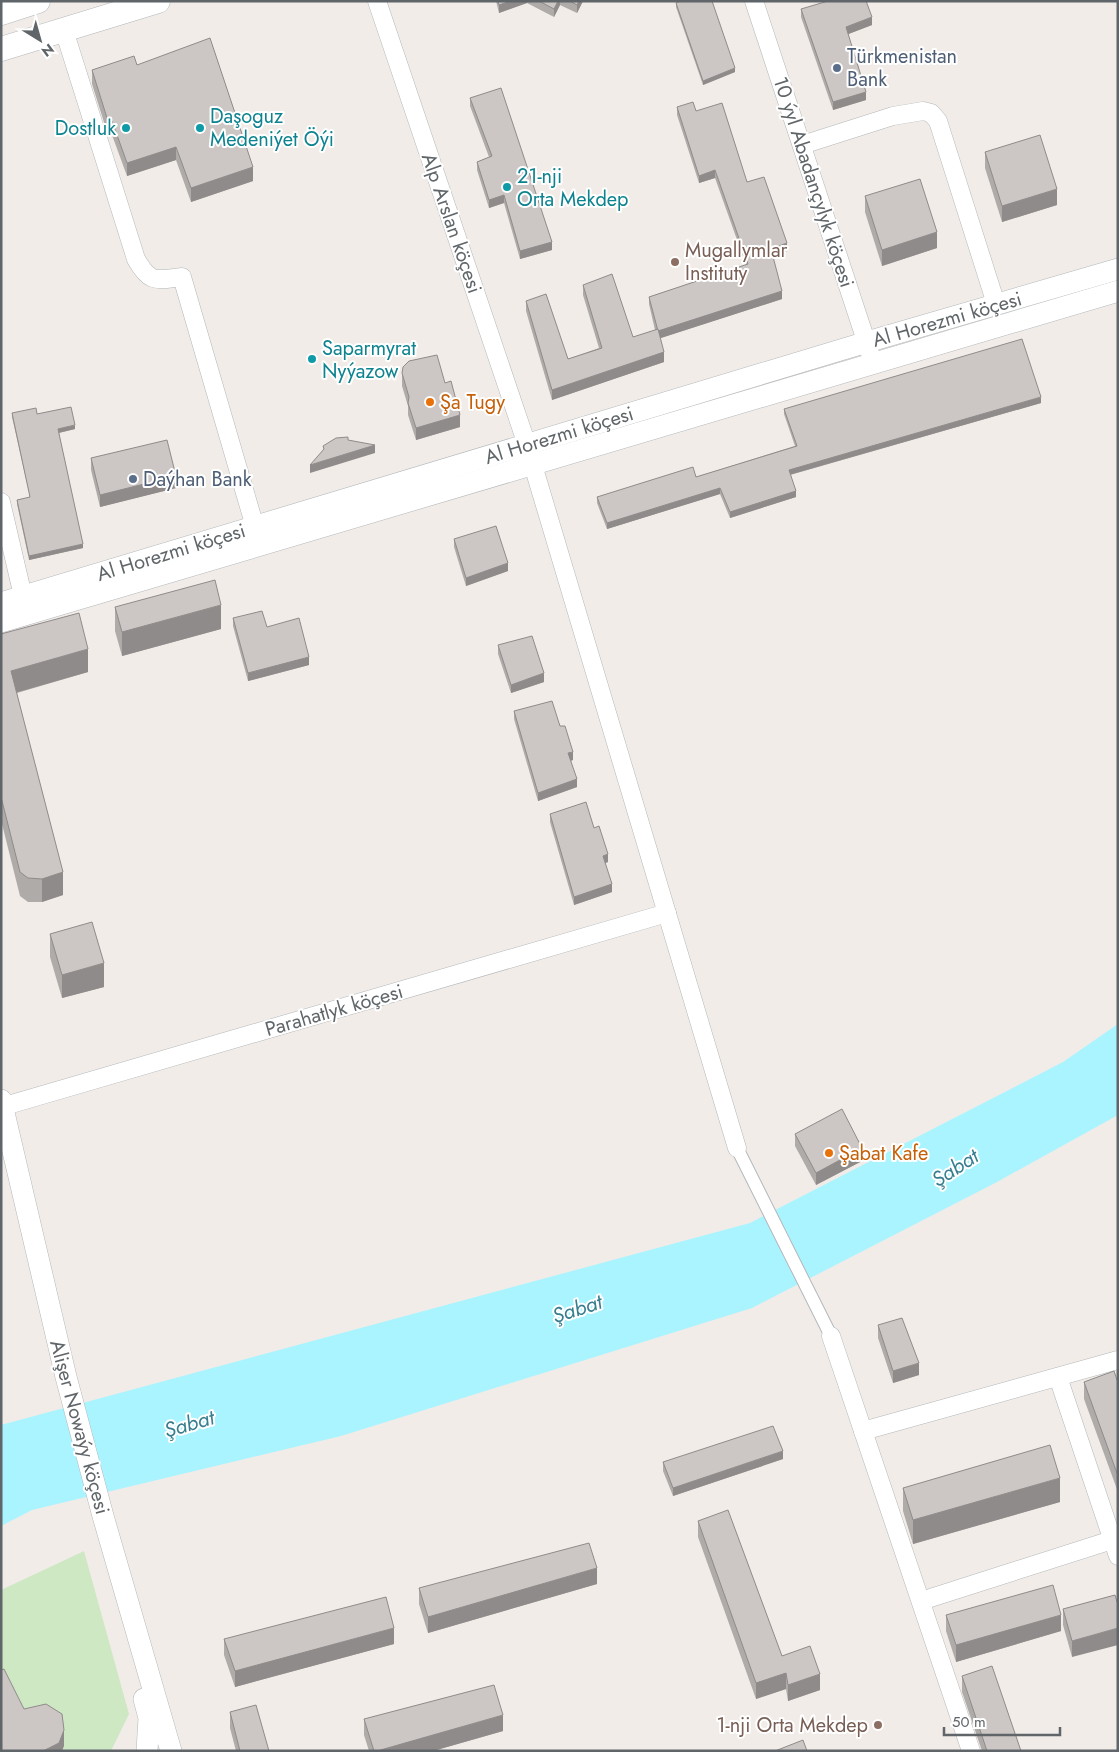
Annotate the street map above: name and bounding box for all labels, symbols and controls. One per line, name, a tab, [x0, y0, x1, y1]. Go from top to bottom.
north arrow	[15, 15, 65, 65]
text: N	[37, 39, 58, 62]
place label: Türkmenistan Bank	[847, 42, 957, 94]
marker: Türkmenistan Bank	[831, 62, 843, 74]
street label: 10 ýyl Abadançylyk köçesi	[766, 73, 861, 291]
place label: Daşoguz Medeniýet Öýi	[210, 102, 334, 154]
place label: Dostluk	[55, 114, 116, 143]
marker: Dostluk	[120, 122, 132, 134]
marker: Daşoguz Medeniýet Öýi	[194, 122, 206, 134]
street label: Alp Arslan köçesi	[414, 149, 489, 297]
place label: 21-nji Orta Mekdep	[517, 162, 628, 214]
marker: 21-nji Orta Mekdep	[501, 181, 513, 193]
place label: Mugallymlar Instituty	[685, 236, 788, 288]
marker: Mugallymlar Instituty	[669, 256, 681, 268]
street label: Al Horezmi köçesi	[869, 284, 1025, 355]
place label: Saparmyrat Nyýazow	[322, 334, 416, 386]
marker: Saparmyrat Nyýazow	[306, 353, 318, 365]
place label: Şa Tugy	[440, 388, 505, 417]
marker: Şa Tugy	[424, 396, 436, 408]
street label: Al Horezmi köçesi	[481, 399, 637, 472]
place label: Daýhan Bank	[143, 465, 252, 494]
marker: Daýhan Bank	[127, 473, 139, 485]
street label: Al Horezmi köçesi	[93, 516, 249, 589]
street label: Parahatlyk köçesi	[262, 977, 406, 1044]
place label: Şabat Kafe	[839, 1139, 928, 1168]
water label: Şabat	[925, 1141, 985, 1194]
marker: Şabat Kafe	[823, 1147, 835, 1159]
water label: Şabat	[548, 1287, 607, 1331]
street label: Alişer Nowaýy köçesi	[42, 1337, 117, 1518]
water label: Şabat	[160, 1402, 219, 1445]
scale bar	[944, 1704, 1060, 1736]
place label: 1-nji Orta Mekdep	[717, 1711, 868, 1740]
text: 50 m	[952, 1711, 986, 1733]
marker: 1-nji Orta Mekdep	[872, 1719, 884, 1731]

